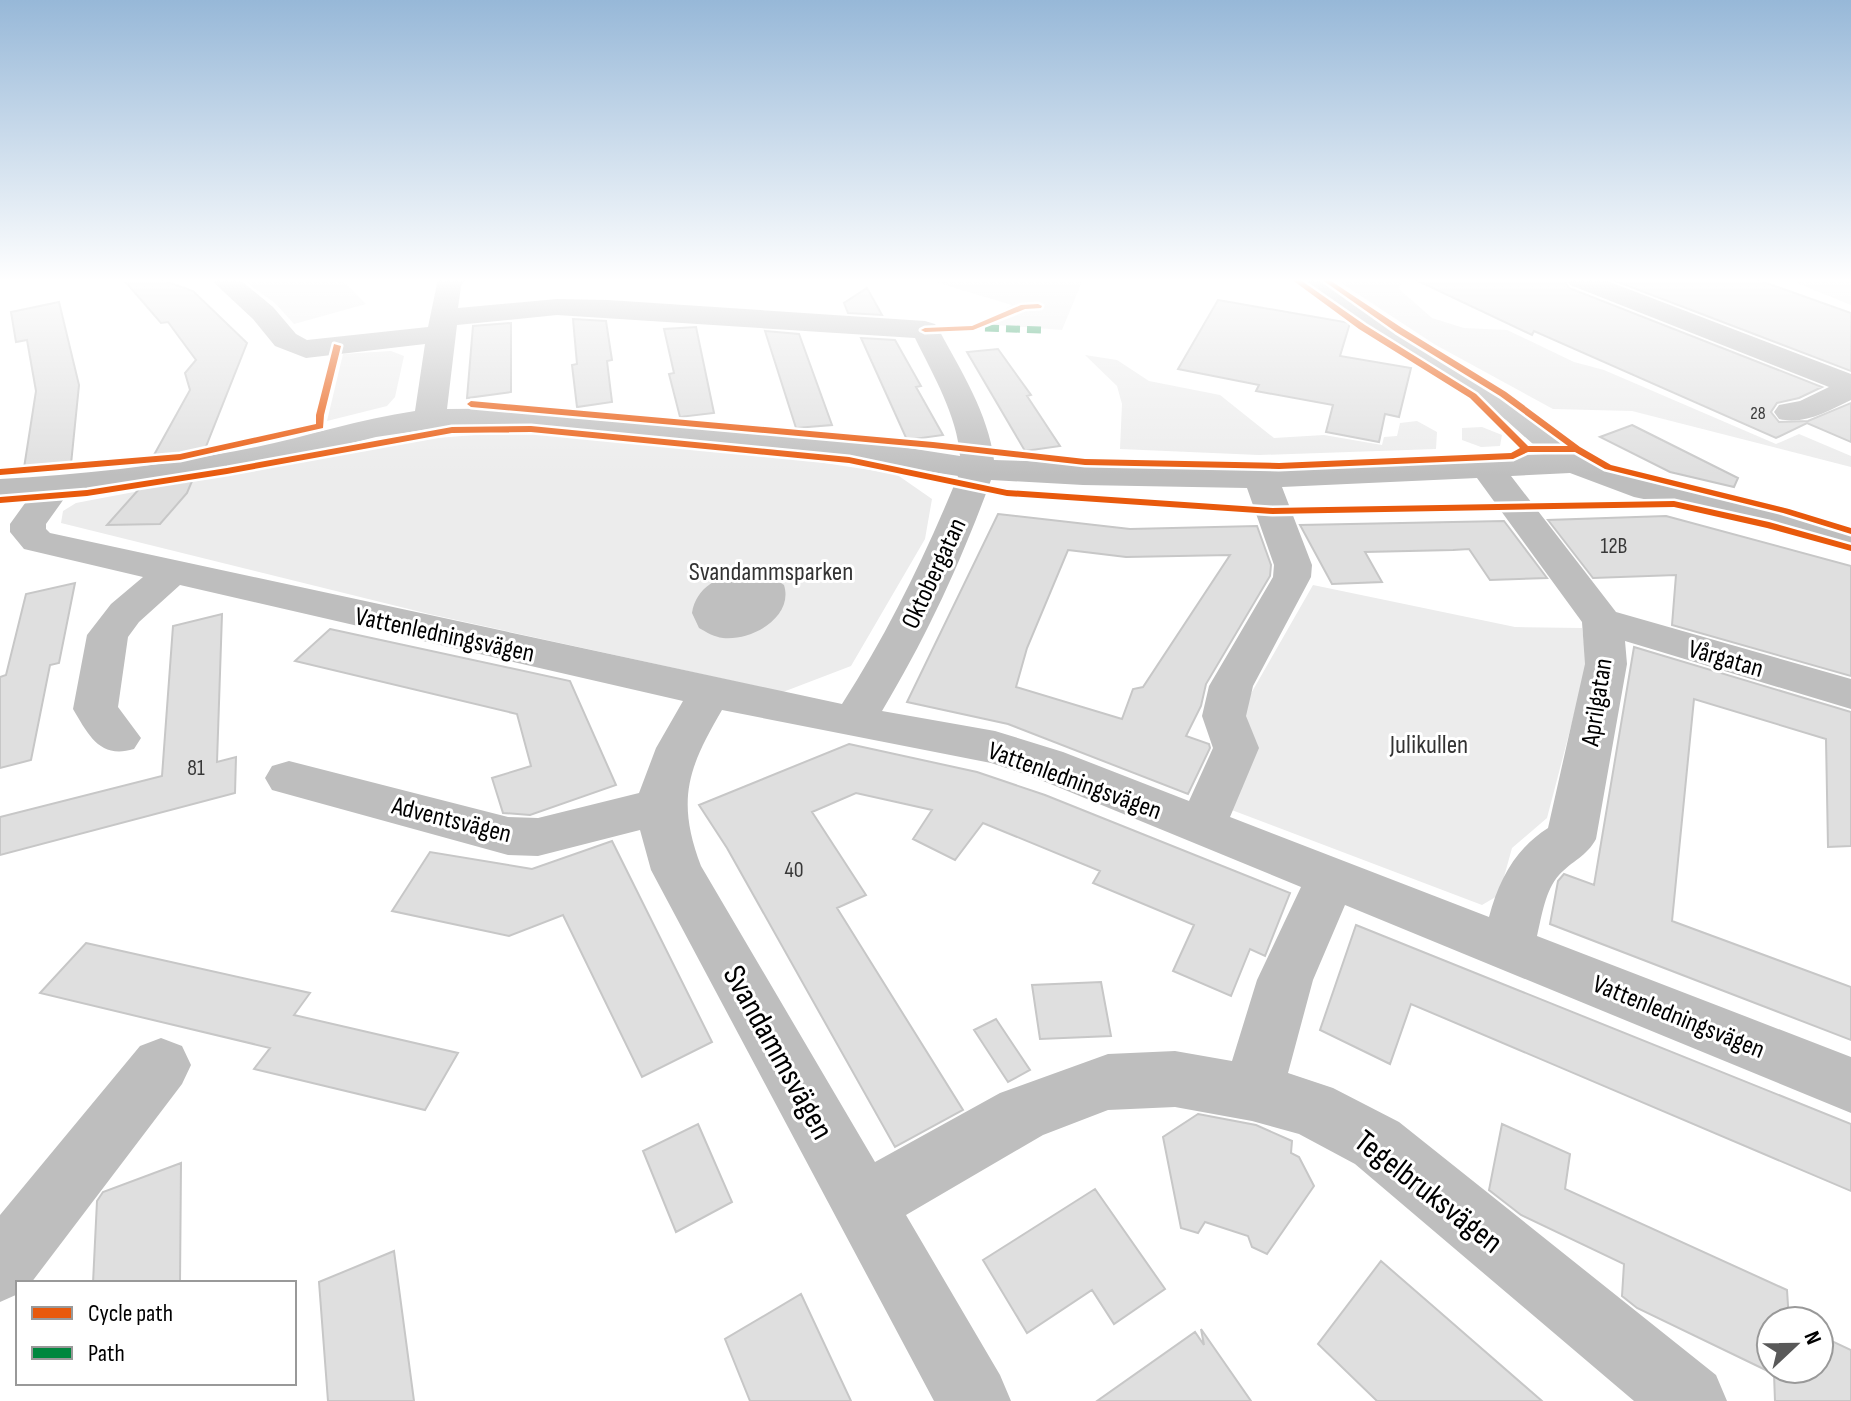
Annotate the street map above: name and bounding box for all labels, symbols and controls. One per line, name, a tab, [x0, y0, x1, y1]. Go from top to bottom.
house number: 28	[1750, 403, 1766, 424]
street label: Oktobergatan	[895, 513, 973, 634]
house number: 12B	[1601, 533, 1627, 560]
park label: Svandammsparken	[689, 557, 853, 588]
street label: Vattenledningsvägen	[352, 601, 537, 670]
street label: Vårgatan	[1684, 634, 1767, 685]
street label: Aprilgatan	[1575, 656, 1620, 749]
park label: Julikullen	[1389, 730, 1468, 761]
street label: Vattenledningsvägen	[983, 736, 1166, 827]
house number: 81	[187, 755, 205, 782]
street label: Adventsvägen	[388, 790, 514, 850]
house number: 40	[784, 857, 804, 884]
street label: Svandammsvägen	[714, 959, 842, 1147]
street label: Vattenledningsvägen	[1588, 969, 1769, 1066]
street label: Tegelbruksvägen	[1346, 1122, 1510, 1262]
legend	[16, 1281, 296, 1385]
text: Cycle path	[88, 1299, 173, 1328]
north arrow	[1755, 1305, 1835, 1385]
text: N	[1797, 1328, 1827, 1349]
text: Path	[88, 1339, 125, 1368]

